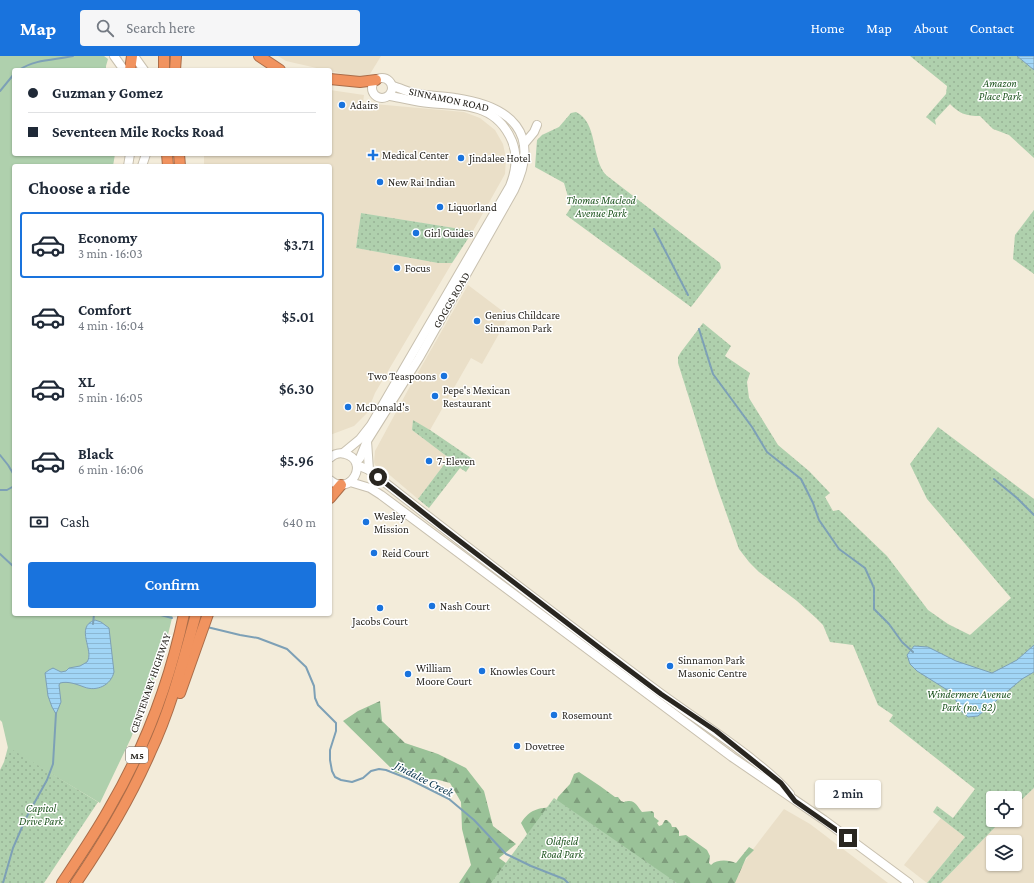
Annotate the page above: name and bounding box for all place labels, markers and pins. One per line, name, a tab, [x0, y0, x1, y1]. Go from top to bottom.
place label: Adairs	[350, 99, 378, 111]
marker: Adairs	[337, 100, 347, 110]
marker: Medical Center	[367, 149, 379, 161]
place label: Medical Center	[382, 149, 449, 161]
place label: Jindalee Hotel	[468, 152, 531, 165]
marker: Jindalee Hotel	[456, 153, 466, 163]
place label: New Rai Indian	[388, 176, 455, 188]
marker: New Rai Indian	[375, 177, 385, 187]
place label: Liquorland	[448, 201, 497, 214]
marker: Liquorland	[435, 202, 445, 212]
place label: Girl Guides	[424, 227, 473, 239]
marker: Girl Guides	[411, 228, 421, 238]
place label: Focus	[405, 262, 430, 274]
marker: Focus	[392, 263, 402, 273]
place label: Genius Childcare Sinnamon Park	[485, 309, 560, 334]
marker: Genius Childcare Sinnamon Park	[472, 316, 482, 326]
place label: Two Teaspoons	[368, 370, 436, 383]
marker: Two Teaspoons	[439, 371, 449, 381]
place label: Pepe's Mexican Restaurant	[443, 384, 510, 409]
marker: Pepe's Mexican Restaurant	[430, 391, 440, 401]
place label: McDonald's	[356, 401, 409, 413]
marker: McDonald's	[343, 402, 353, 412]
place label: 7-Eleven	[437, 455, 475, 467]
marker: 7-Eleven	[424, 456, 434, 466]
place label: Wesley Mission	[374, 510, 409, 535]
marker: Wesley Mission	[361, 517, 371, 527]
place label: Reid Court	[382, 547, 429, 559]
marker: Reid Court	[369, 548, 379, 558]
place label: Nash Court	[440, 600, 490, 612]
marker: Nash Court	[427, 601, 437, 611]
marker: Jacobs Court	[375, 603, 385, 613]
place label: Jacobs Court	[351, 615, 408, 628]
place label: Sinnamon Park Masonic Centre	[678, 654, 747, 679]
marker: Sinnamon Park Masonic Centre	[665, 661, 675, 671]
place label: William Moore Court	[416, 662, 472, 687]
place label: Knowles Court	[490, 665, 555, 677]
marker: Knowles Court	[477, 666, 487, 676]
marker: William Moore Court	[403, 669, 413, 679]
place label: Rosemount	[562, 709, 613, 721]
marker: Rosemount	[549, 710, 559, 720]
place label: Dovetree	[525, 740, 565, 752]
marker: Dovetree	[512, 741, 522, 751]

